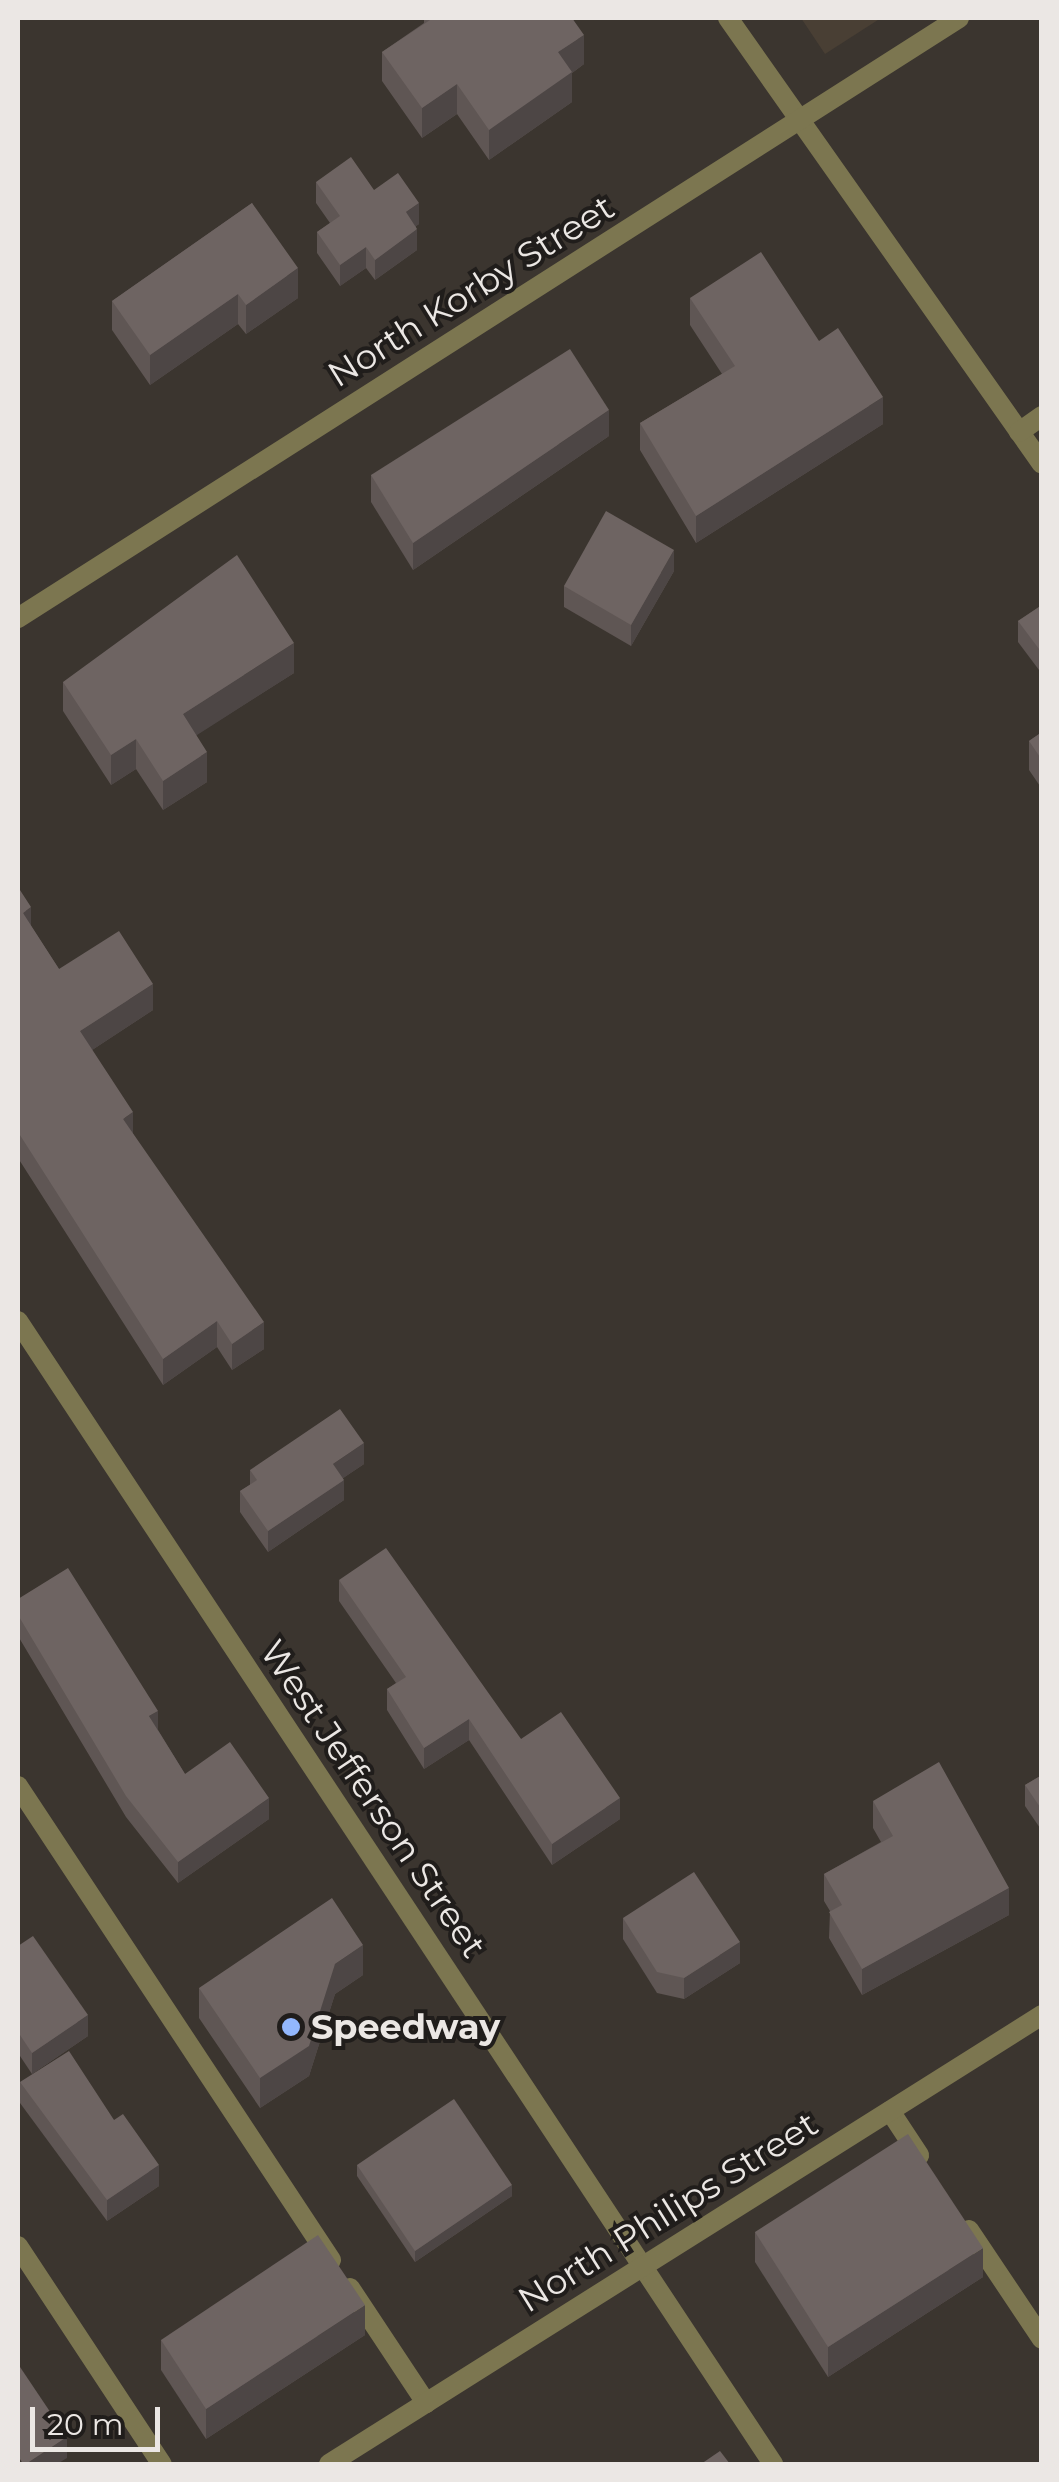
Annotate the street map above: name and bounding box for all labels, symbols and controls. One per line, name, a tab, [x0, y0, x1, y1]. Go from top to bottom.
street label: North Korby Street	[320, 186, 622, 396]
street label: West Jefferson Street	[251, 1632, 495, 1966]
place label: Speedway	[311, 2006, 500, 2048]
marker: Speedway	[280, 2016, 302, 2038]
street label: North Philips Street	[511, 2103, 825, 2321]
scale bar	[35, 2387, 165, 2449]
text: 20 m	[47, 2406, 124, 2443]

